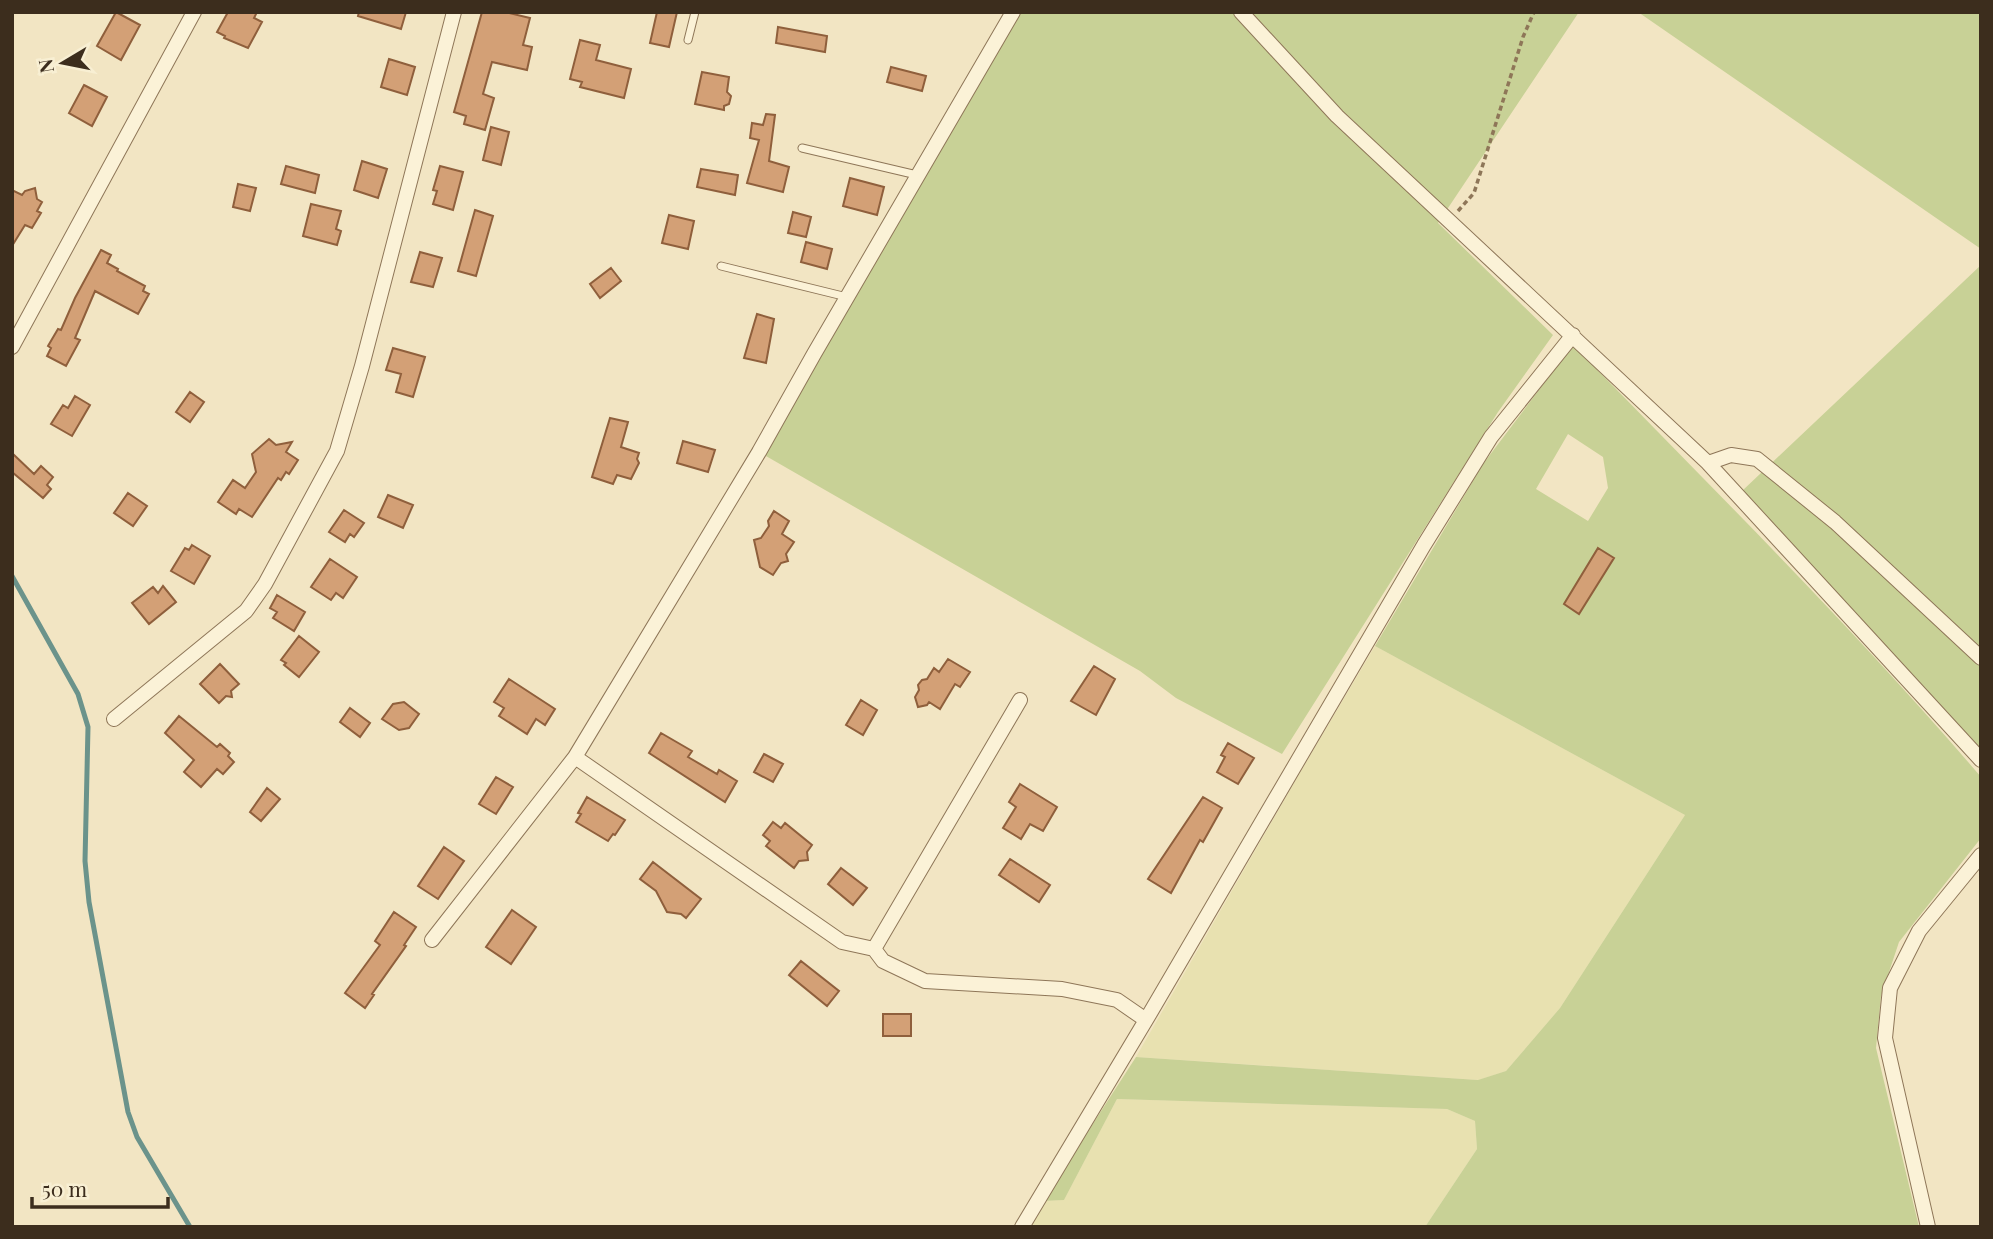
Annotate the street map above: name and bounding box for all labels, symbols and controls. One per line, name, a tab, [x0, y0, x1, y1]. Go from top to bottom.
north arrow	[28, 28, 98, 98]
text: N	[31, 57, 59, 75]
scale bar	[32, 1166, 168, 1210]
text: 50 m	[42, 1174, 88, 1202]

